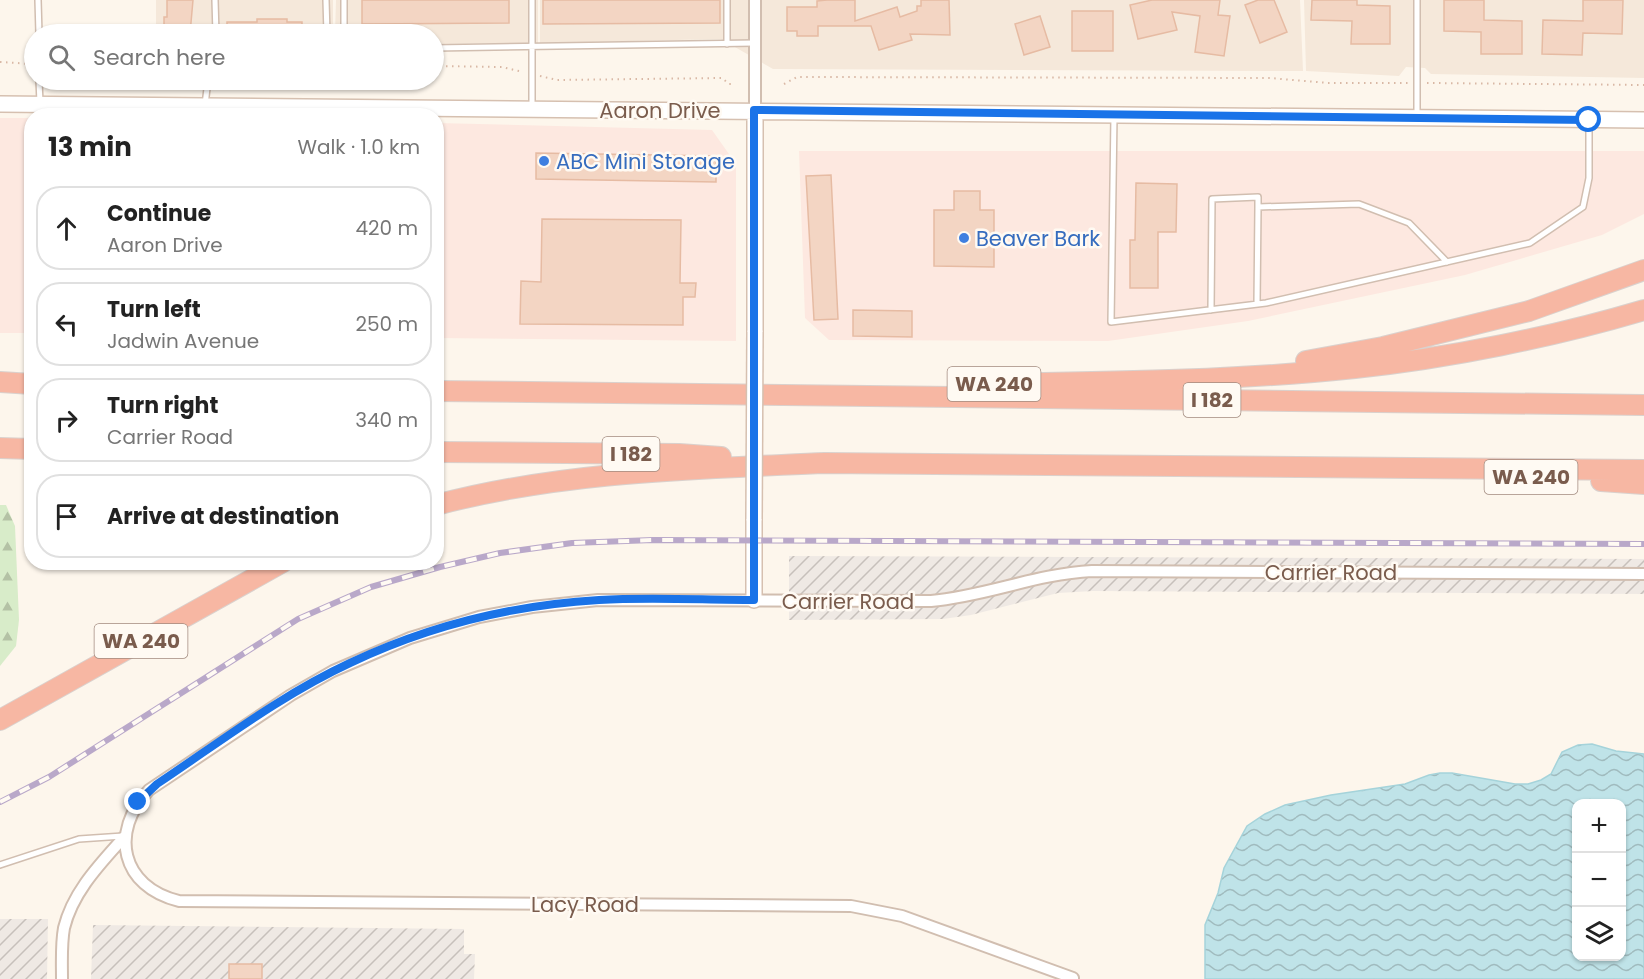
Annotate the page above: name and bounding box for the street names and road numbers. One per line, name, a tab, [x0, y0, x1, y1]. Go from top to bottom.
street label: Aaron Drive	[599, 96, 721, 125]
road number: WA 240	[948, 367, 1040, 401]
road number: I 182	[1184, 383, 1240, 417]
road number: I 182	[602, 437, 660, 471]
road number: WA 240	[1484, 460, 1577, 494]
street label: Carrier Road	[1265, 558, 1397, 587]
street label: Carrier Road	[782, 587, 914, 616]
road number: WA 240	[94, 624, 188, 658]
street label: Lacy Road	[531, 890, 639, 919]

